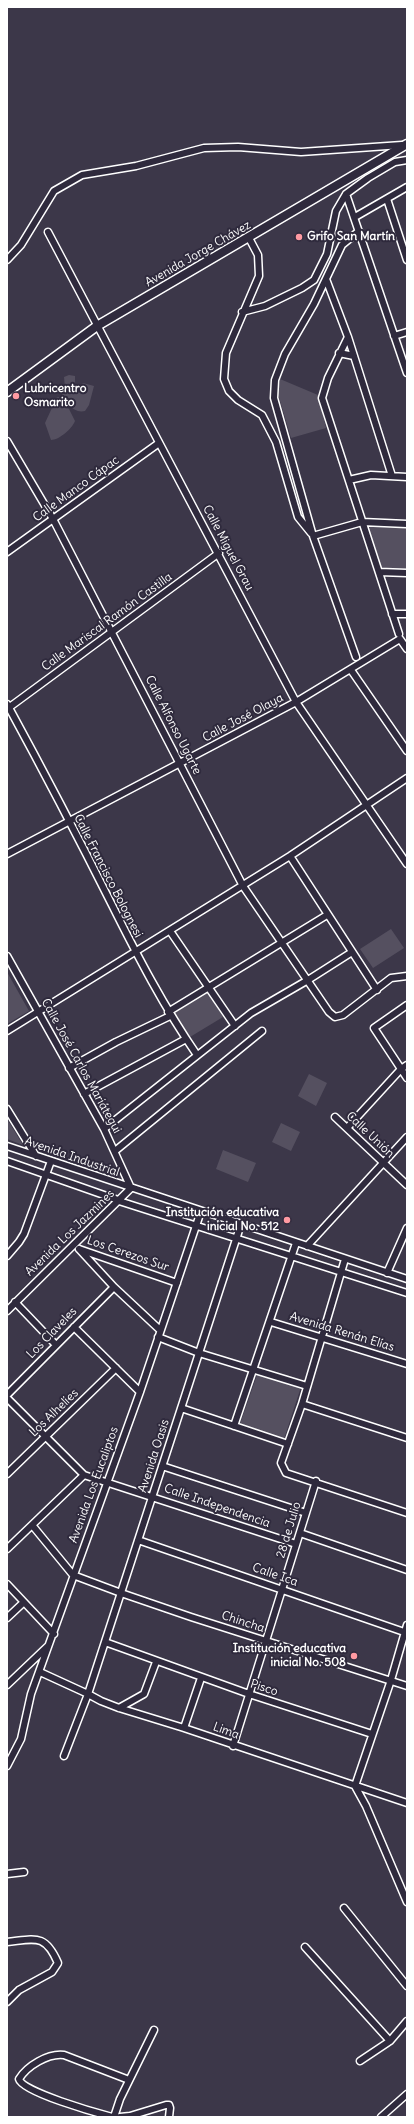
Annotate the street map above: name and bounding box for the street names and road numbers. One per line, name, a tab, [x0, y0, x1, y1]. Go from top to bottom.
street label: Avenida Jorge Chávez	[143, 218, 253, 290]
street label: Calle Manco Cápac	[30, 453, 122, 525]
street label: Calle Miguel Grau	[199, 503, 257, 593]
street label: Calle Mariscal Ramón Castilla	[39, 570, 175, 674]
street label: Calle Alfonso Ugarte	[142, 673, 204, 777]
street label: Calle José Olaya	[200, 691, 286, 745]
street label: Calle Francisco Bolognesi	[71, 812, 145, 940]
street label: Calle José Carlos Mariátegui	[38, 996, 124, 1136]
street label: Calle Unión	[343, 1109, 397, 1161]
street label: Avenida Industrial	[23, 1134, 121, 1180]
street label: Avenida Los Jazmines	[22, 1187, 118, 1279]
street label: Los Cerezos Sur	[85, 1233, 171, 1275]
street label: Los Claveles	[24, 1304, 80, 1362]
street label: Avenida Renán Elías	[288, 1309, 396, 1355]
street label: Los Alhelíes	[27, 1386, 81, 1440]
street label: Avenida Oasis	[135, 1418, 173, 1494]
street label: Avenida Los Eucaliptos	[66, 1425, 122, 1545]
street label: Calle Independencia	[162, 1481, 272, 1531]
street label: 28 de Julio	[274, 1500, 304, 1560]
street label: Calle Ica	[250, 1561, 300, 1589]
street label: Chincha	[220, 1608, 266, 1636]
street label: Pisco	[248, 1677, 280, 1699]
street label: Lima	[211, 1720, 241, 1742]

